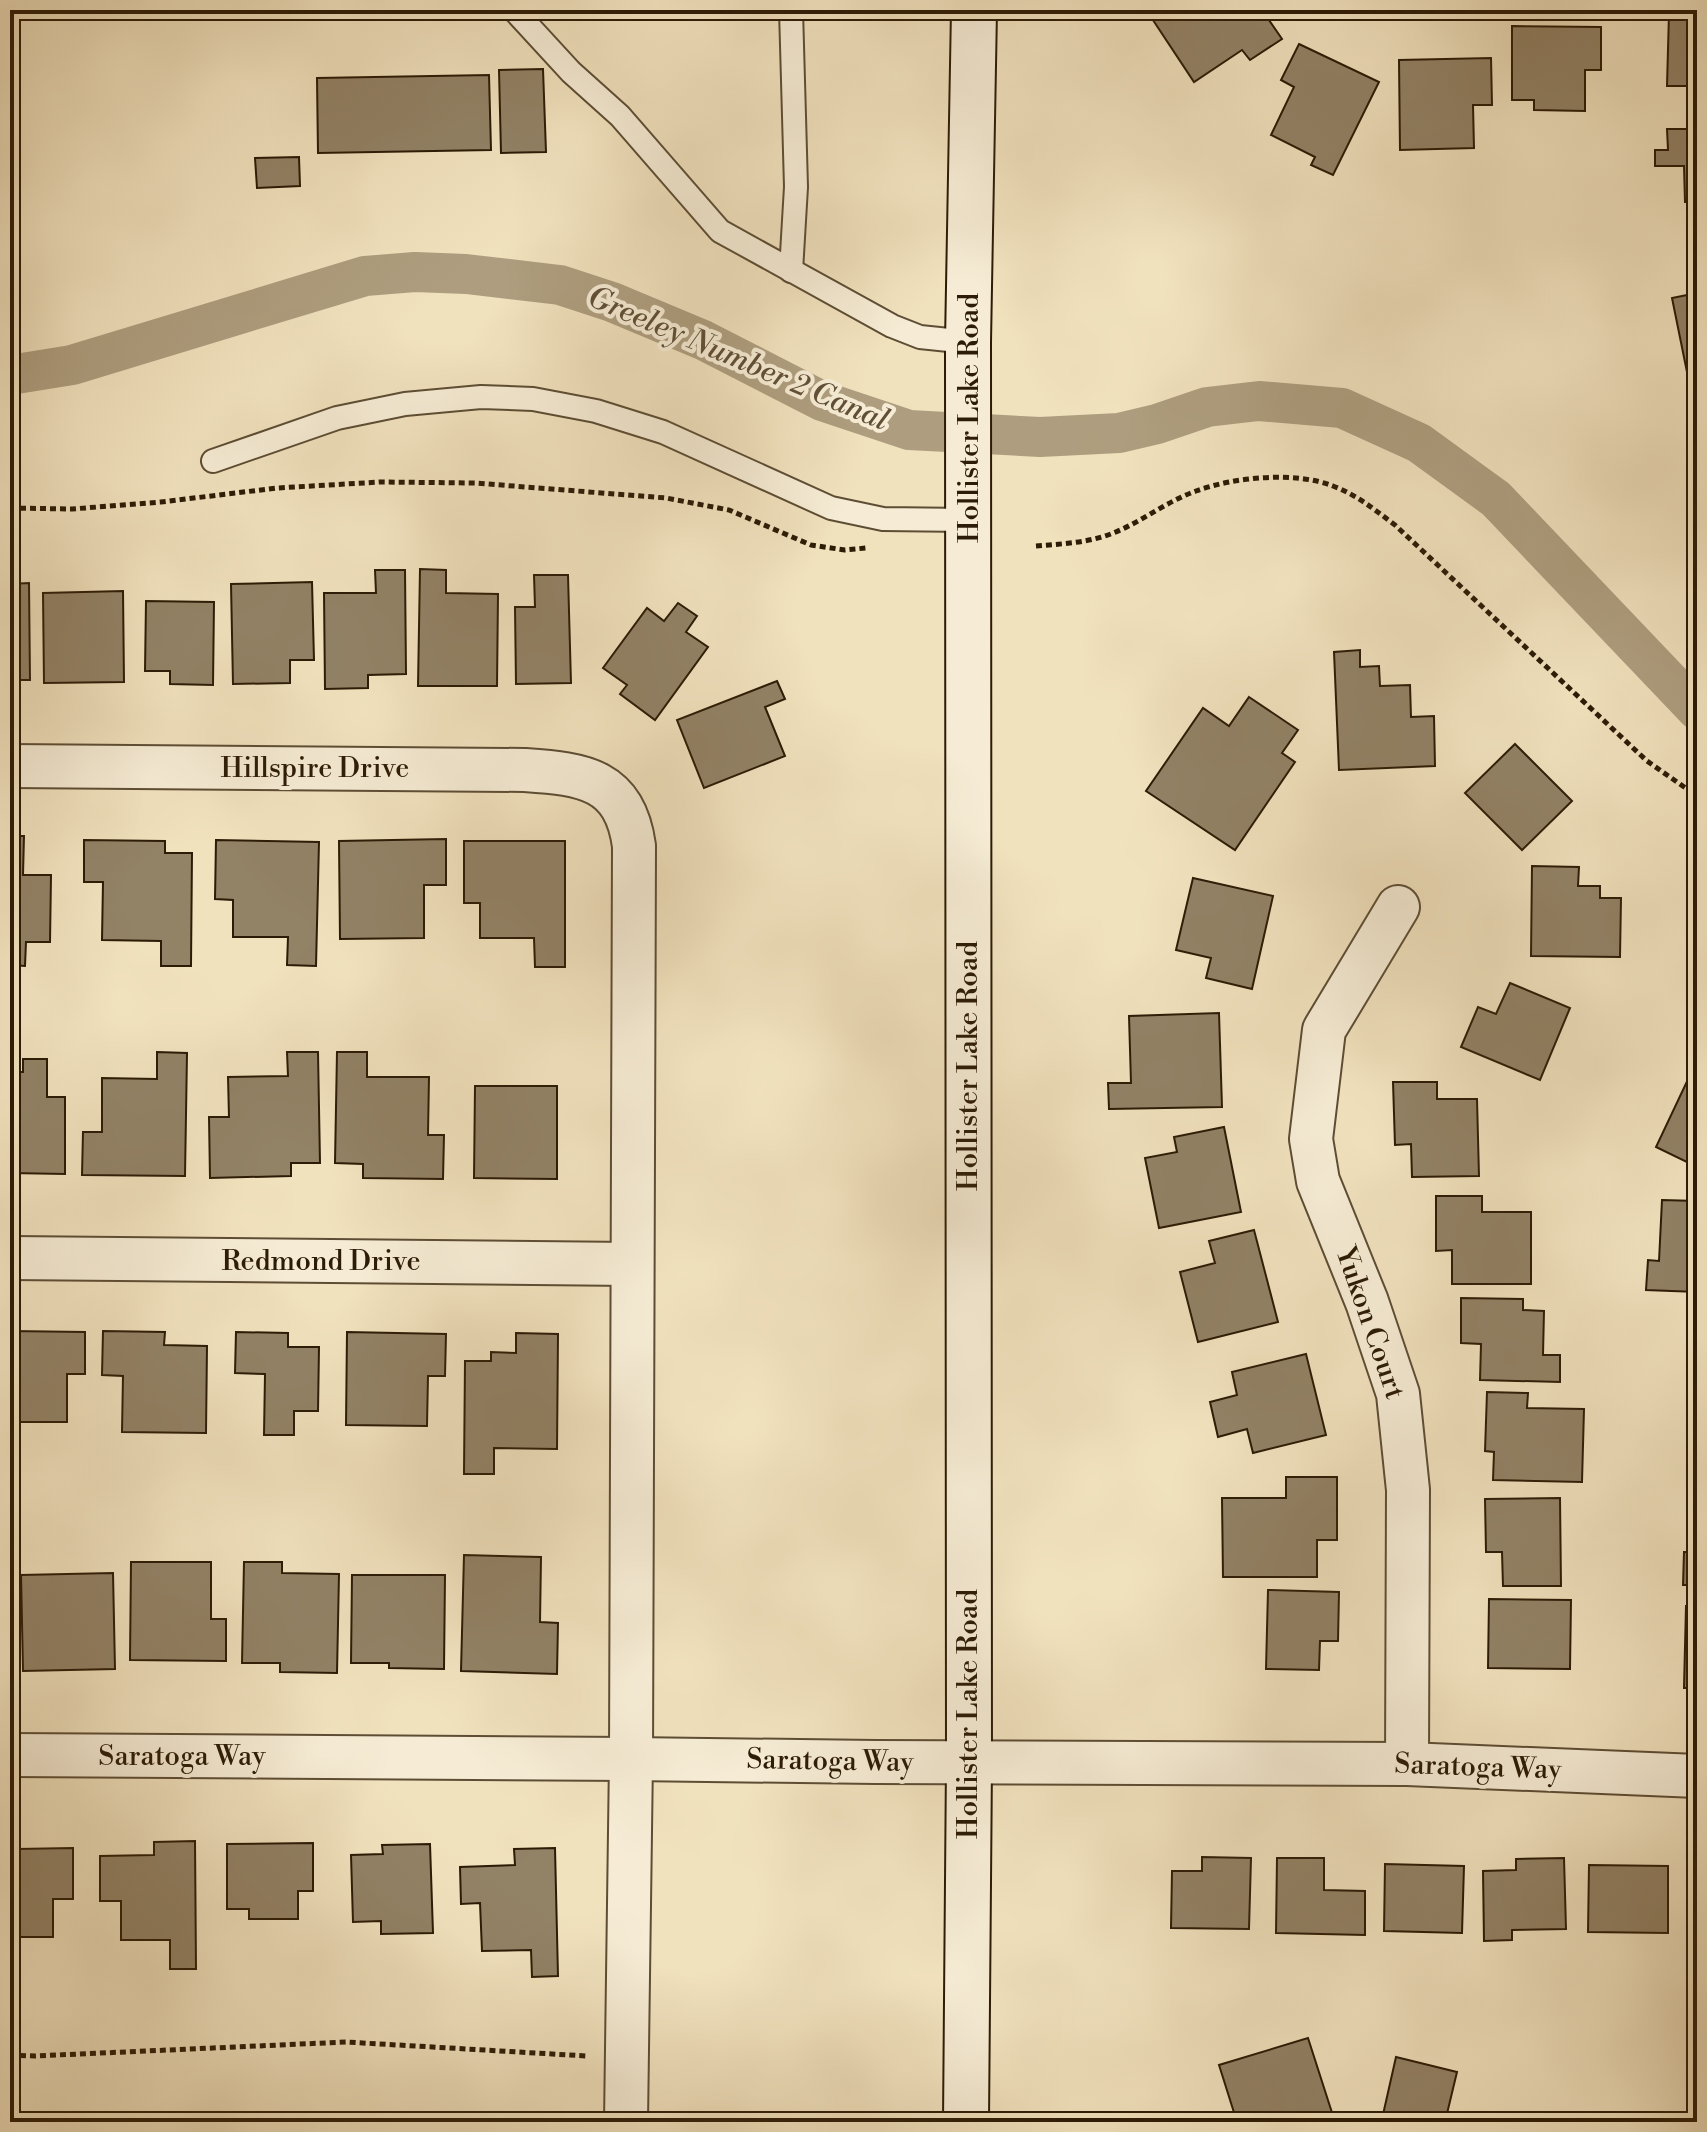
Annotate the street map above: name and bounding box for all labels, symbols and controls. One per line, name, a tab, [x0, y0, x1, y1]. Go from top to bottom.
water label: Greeley Number 2 Canal	[582, 278, 895, 440]
street label: Hollister Lake Road	[952, 293, 987, 543]
street label: Hillspire Drive	[220, 751, 410, 786]
street label: Hollister Lake Road	[951, 941, 986, 1191]
street label: Yukon Court	[1327, 1240, 1412, 1404]
street label: Redmond Drive	[221, 1244, 421, 1279]
street label: Hollister Lake Road	[951, 1589, 986, 1839]
street label: Saratoga Way	[98, 1739, 266, 1774]
street label: Saratoga Way	[746, 1742, 914, 1780]
street label: Saratoga Way	[1394, 1747, 1563, 1787]

